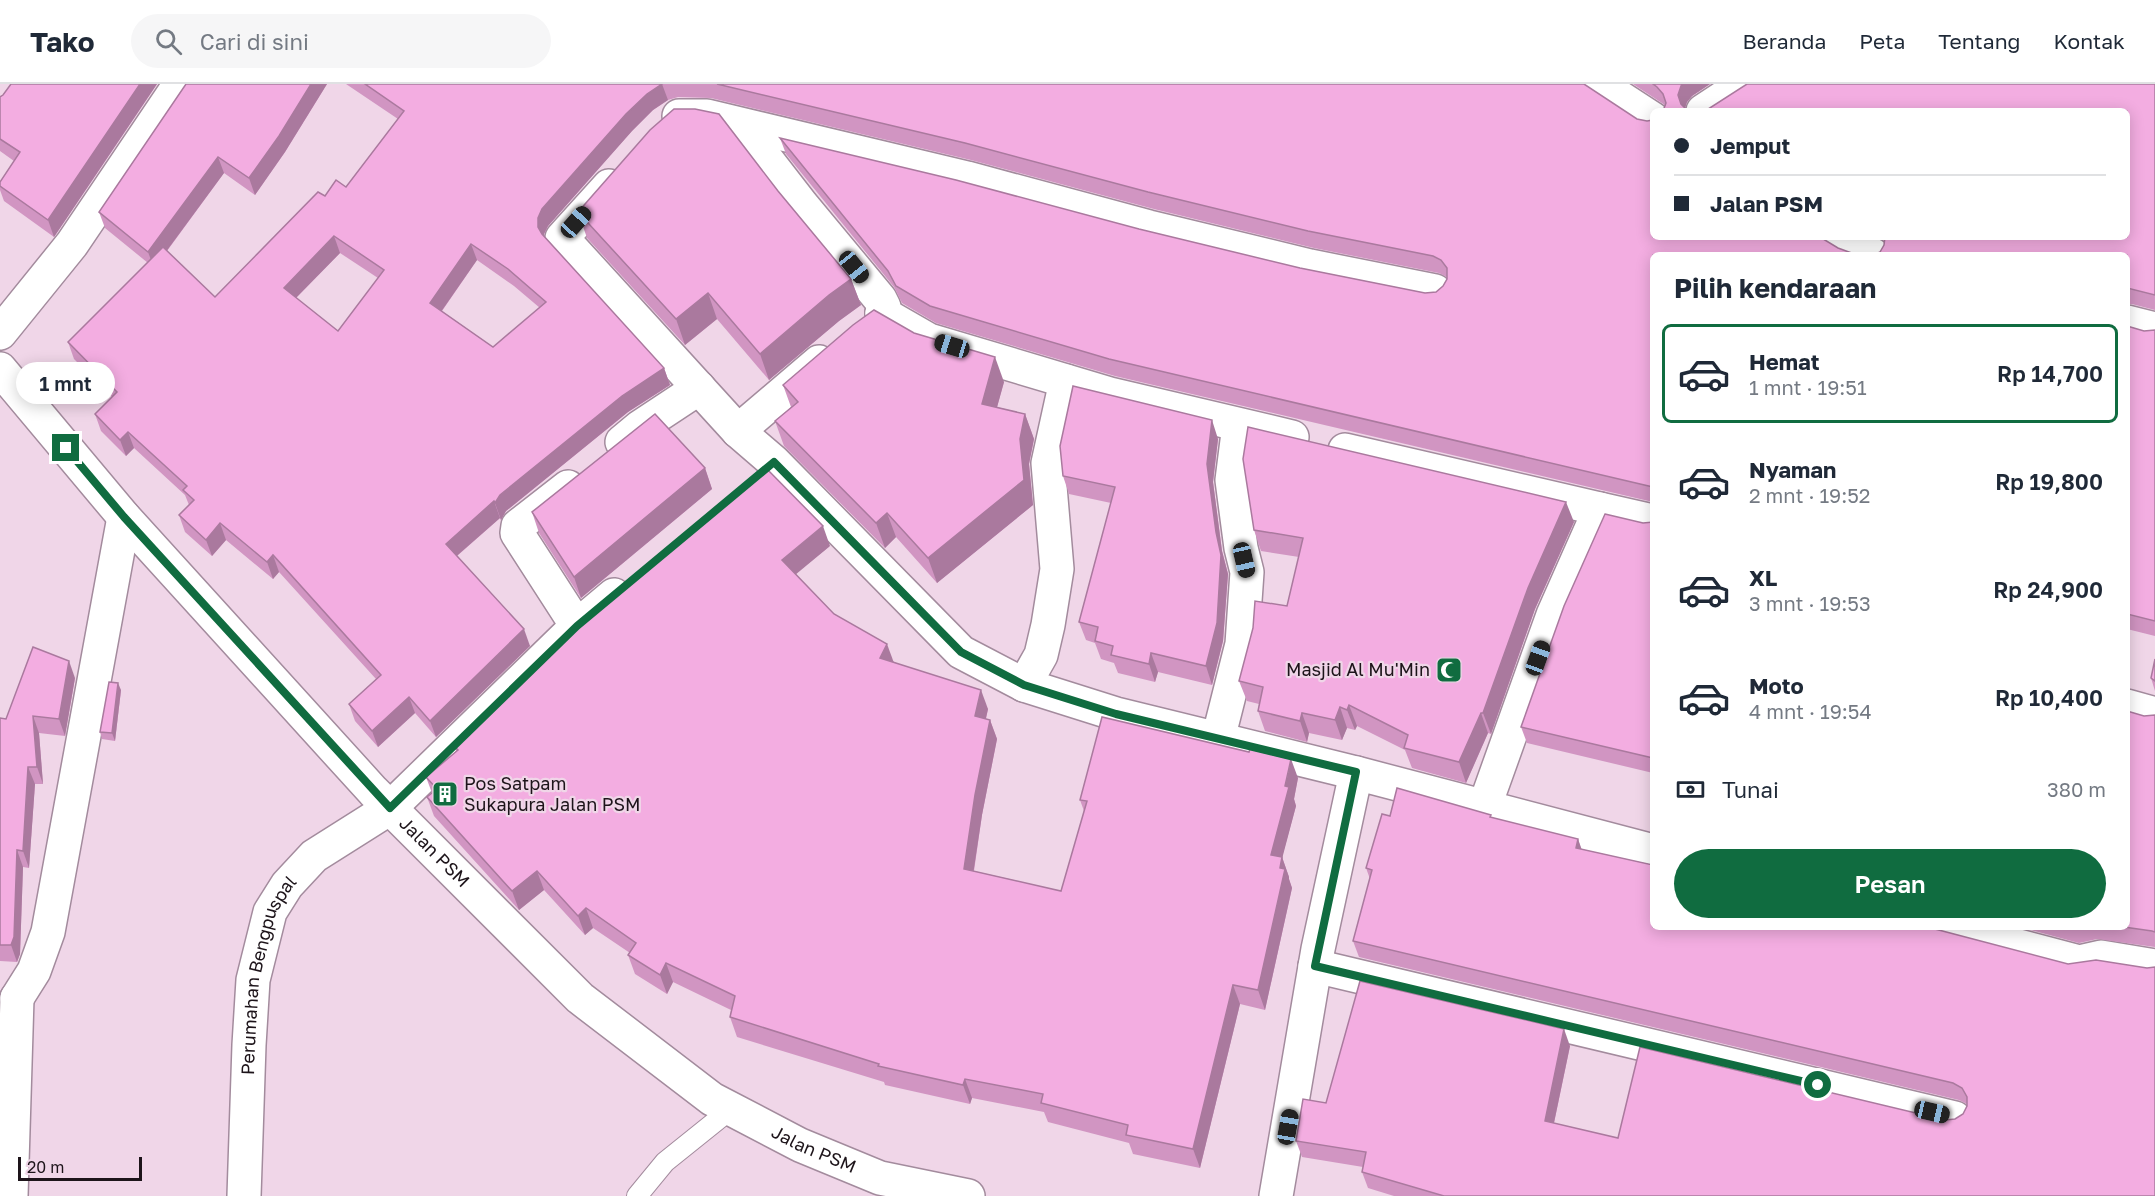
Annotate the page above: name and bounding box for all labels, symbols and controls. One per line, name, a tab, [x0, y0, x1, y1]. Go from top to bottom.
search box	[131, 14, 551, 68]
text: Tako	[30, 25, 95, 58]
icon: search	[152, 25, 185, 58]
text: Cari di sini	[200, 28, 309, 55]
text: Beranda	[1743, 28, 1826, 54]
text: Peta	[1859, 28, 1905, 54]
text: Tentang	[1938, 28, 2020, 54]
text: Kontak	[2053, 28, 2125, 54]
text: Jemput	[1710, 132, 1790, 159]
text: Jalan PSM	[1710, 190, 1823, 217]
car	[557, 203, 595, 241]
car	[836, 247, 872, 287]
text: Pilih kendaraan	[1674, 272, 1876, 304]
car	[932, 332, 972, 360]
icon: car	[1677, 347, 1731, 401]
text: Hemat	[1749, 348, 1820, 375]
text: Rp 14,700	[1997, 360, 2103, 387]
callout: 1 mnt	[16, 361, 116, 403]
text: 1 mnt	[39, 371, 92, 395]
text: 1 mnt · 19:51	[1749, 375, 1867, 399]
route end	[52, 434, 79, 461]
icon: car	[1677, 455, 1731, 509]
text: Nyaman	[1749, 456, 1836, 483]
text: Rp 19,800	[1995, 468, 2103, 495]
text: 2 mnt · 19:52	[1749, 483, 1870, 507]
car	[1231, 540, 1257, 580]
icon: car	[1677, 563, 1731, 617]
text: XL	[1749, 564, 1777, 591]
text: Rp 24,900	[1993, 576, 2103, 603]
text: 3 mnt · 19:53	[1749, 591, 1871, 615]
car	[1523, 638, 1553, 678]
mosque icon: Masjid Al Mu'Min	[1434, 655, 1464, 685]
place label: Masjid Al Mu'Min	[1286, 658, 1430, 680]
icon: car	[1677, 671, 1731, 725]
text: Moto	[1749, 672, 1804, 699]
text: Rp 10,400	[1995, 684, 2103, 711]
text: 4 mnt · 19:54	[1749, 699, 1872, 723]
place label: Pos Satpam Sukapura Jalan PSM	[464, 772, 641, 815]
icon: cash	[1674, 773, 1707, 806]
text: Tunai	[1722, 776, 1779, 803]
text: 380 m	[2047, 777, 2106, 801]
building icon: Pos Satpam Sukapura Jalan PSM	[430, 779, 460, 809]
street label: Jalan PSM	[395, 812, 475, 891]
button: Pesan	[1674, 849, 2106, 918]
street label: Perumahan Bengpuspal	[236, 870, 301, 1075]
route start	[1804, 1071, 1831, 1098]
car	[1912, 1099, 1952, 1125]
car	[1276, 1108, 1300, 1146]
street label: Jalan PSM	[768, 1120, 860, 1177]
scale bar	[18, 1154, 142, 1182]
text: 20 m	[27, 1157, 64, 1177]

